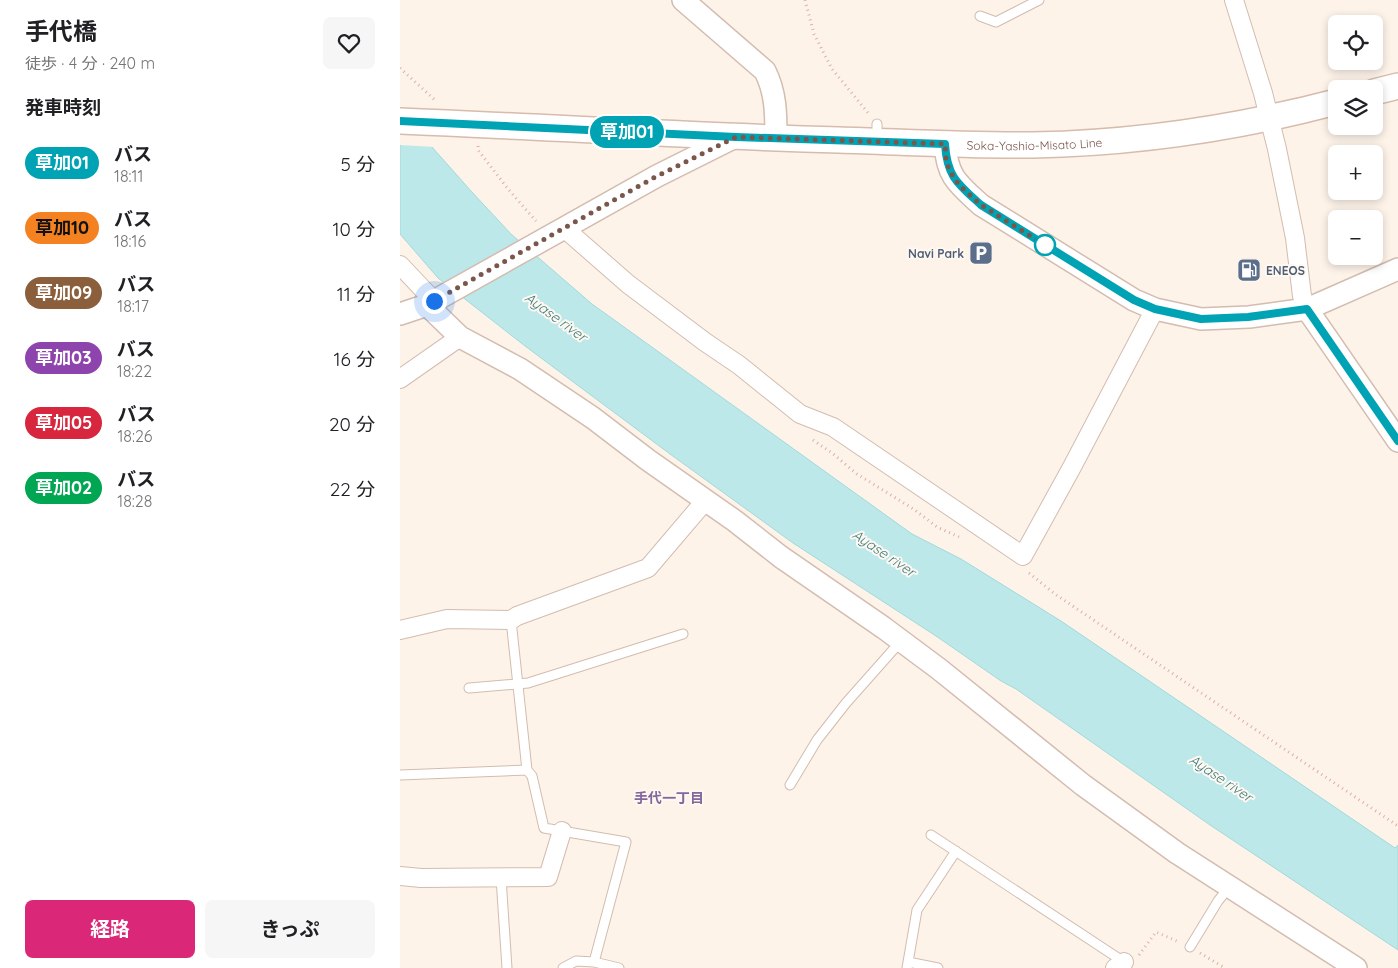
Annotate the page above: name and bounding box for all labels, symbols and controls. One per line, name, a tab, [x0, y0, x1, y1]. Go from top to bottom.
map controls	[1328, 15, 1383, 265]
button: locate	[1328, 15, 1383, 70]
text: 手代橋	[25, 16, 97, 46]
button: heart	[323, 17, 375, 69]
text: 徒歩 · 4 分 · 240 m	[25, 53, 155, 73]
button: layers	[1328, 80, 1383, 135]
text: 発車時刻	[25, 95, 101, 119]
line badge: 草加01	[592, 116, 662, 148]
text: 草加01	[600, 120, 654, 143]
street label: Soka-Yashio-Misato Line	[966, 134, 1103, 153]
text: バス	[114, 142, 152, 166]
button: +	[1328, 145, 1383, 200]
text: 草加01	[35, 151, 89, 174]
text: 5 分	[340, 152, 375, 176]
text: 18:11	[114, 166, 143, 186]
text: バス	[114, 207, 152, 231]
button: −	[1328, 210, 1383, 265]
text: 草加10	[35, 216, 89, 239]
text: 10 分	[332, 217, 375, 241]
text: 18:16	[114, 231, 146, 251]
unlabelled marker	[1034, 234, 1056, 256]
parking icon: Navi Park	[968, 240, 994, 266]
place label: Navi Park	[908, 246, 964, 261]
fuel station icon: ENEOS	[1236, 257, 1262, 283]
place label: ENEOS	[1266, 263, 1305, 278]
text: バス	[117, 272, 155, 296]
text: 草加09	[35, 281, 92, 304]
text: 11 分	[337, 282, 375, 306]
water label: Ayase river	[521, 288, 592, 347]
your location	[422, 289, 447, 314]
text: 18:17	[117, 296, 149, 316]
text: バス	[117, 337, 155, 361]
text: 草加03	[35, 346, 92, 369]
text: 16 分	[334, 347, 375, 371]
text: 18:22	[117, 361, 152, 381]
text: バス	[117, 402, 155, 426]
text: 草加05	[35, 411, 92, 434]
text: 20 分	[329, 412, 375, 436]
text: 18:26	[117, 426, 152, 446]
text: バス	[117, 467, 155, 491]
text: 草加02	[35, 476, 92, 499]
text: 22 分	[330, 477, 375, 501]
text: 18:28	[117, 491, 152, 511]
water label: Ayase river	[849, 525, 920, 582]
water label: Ayase river	[1186, 750, 1257, 807]
district label: 手代一丁目	[634, 789, 704, 807]
button: 経路	[25, 900, 195, 958]
button: きっぷ	[205, 900, 375, 958]

